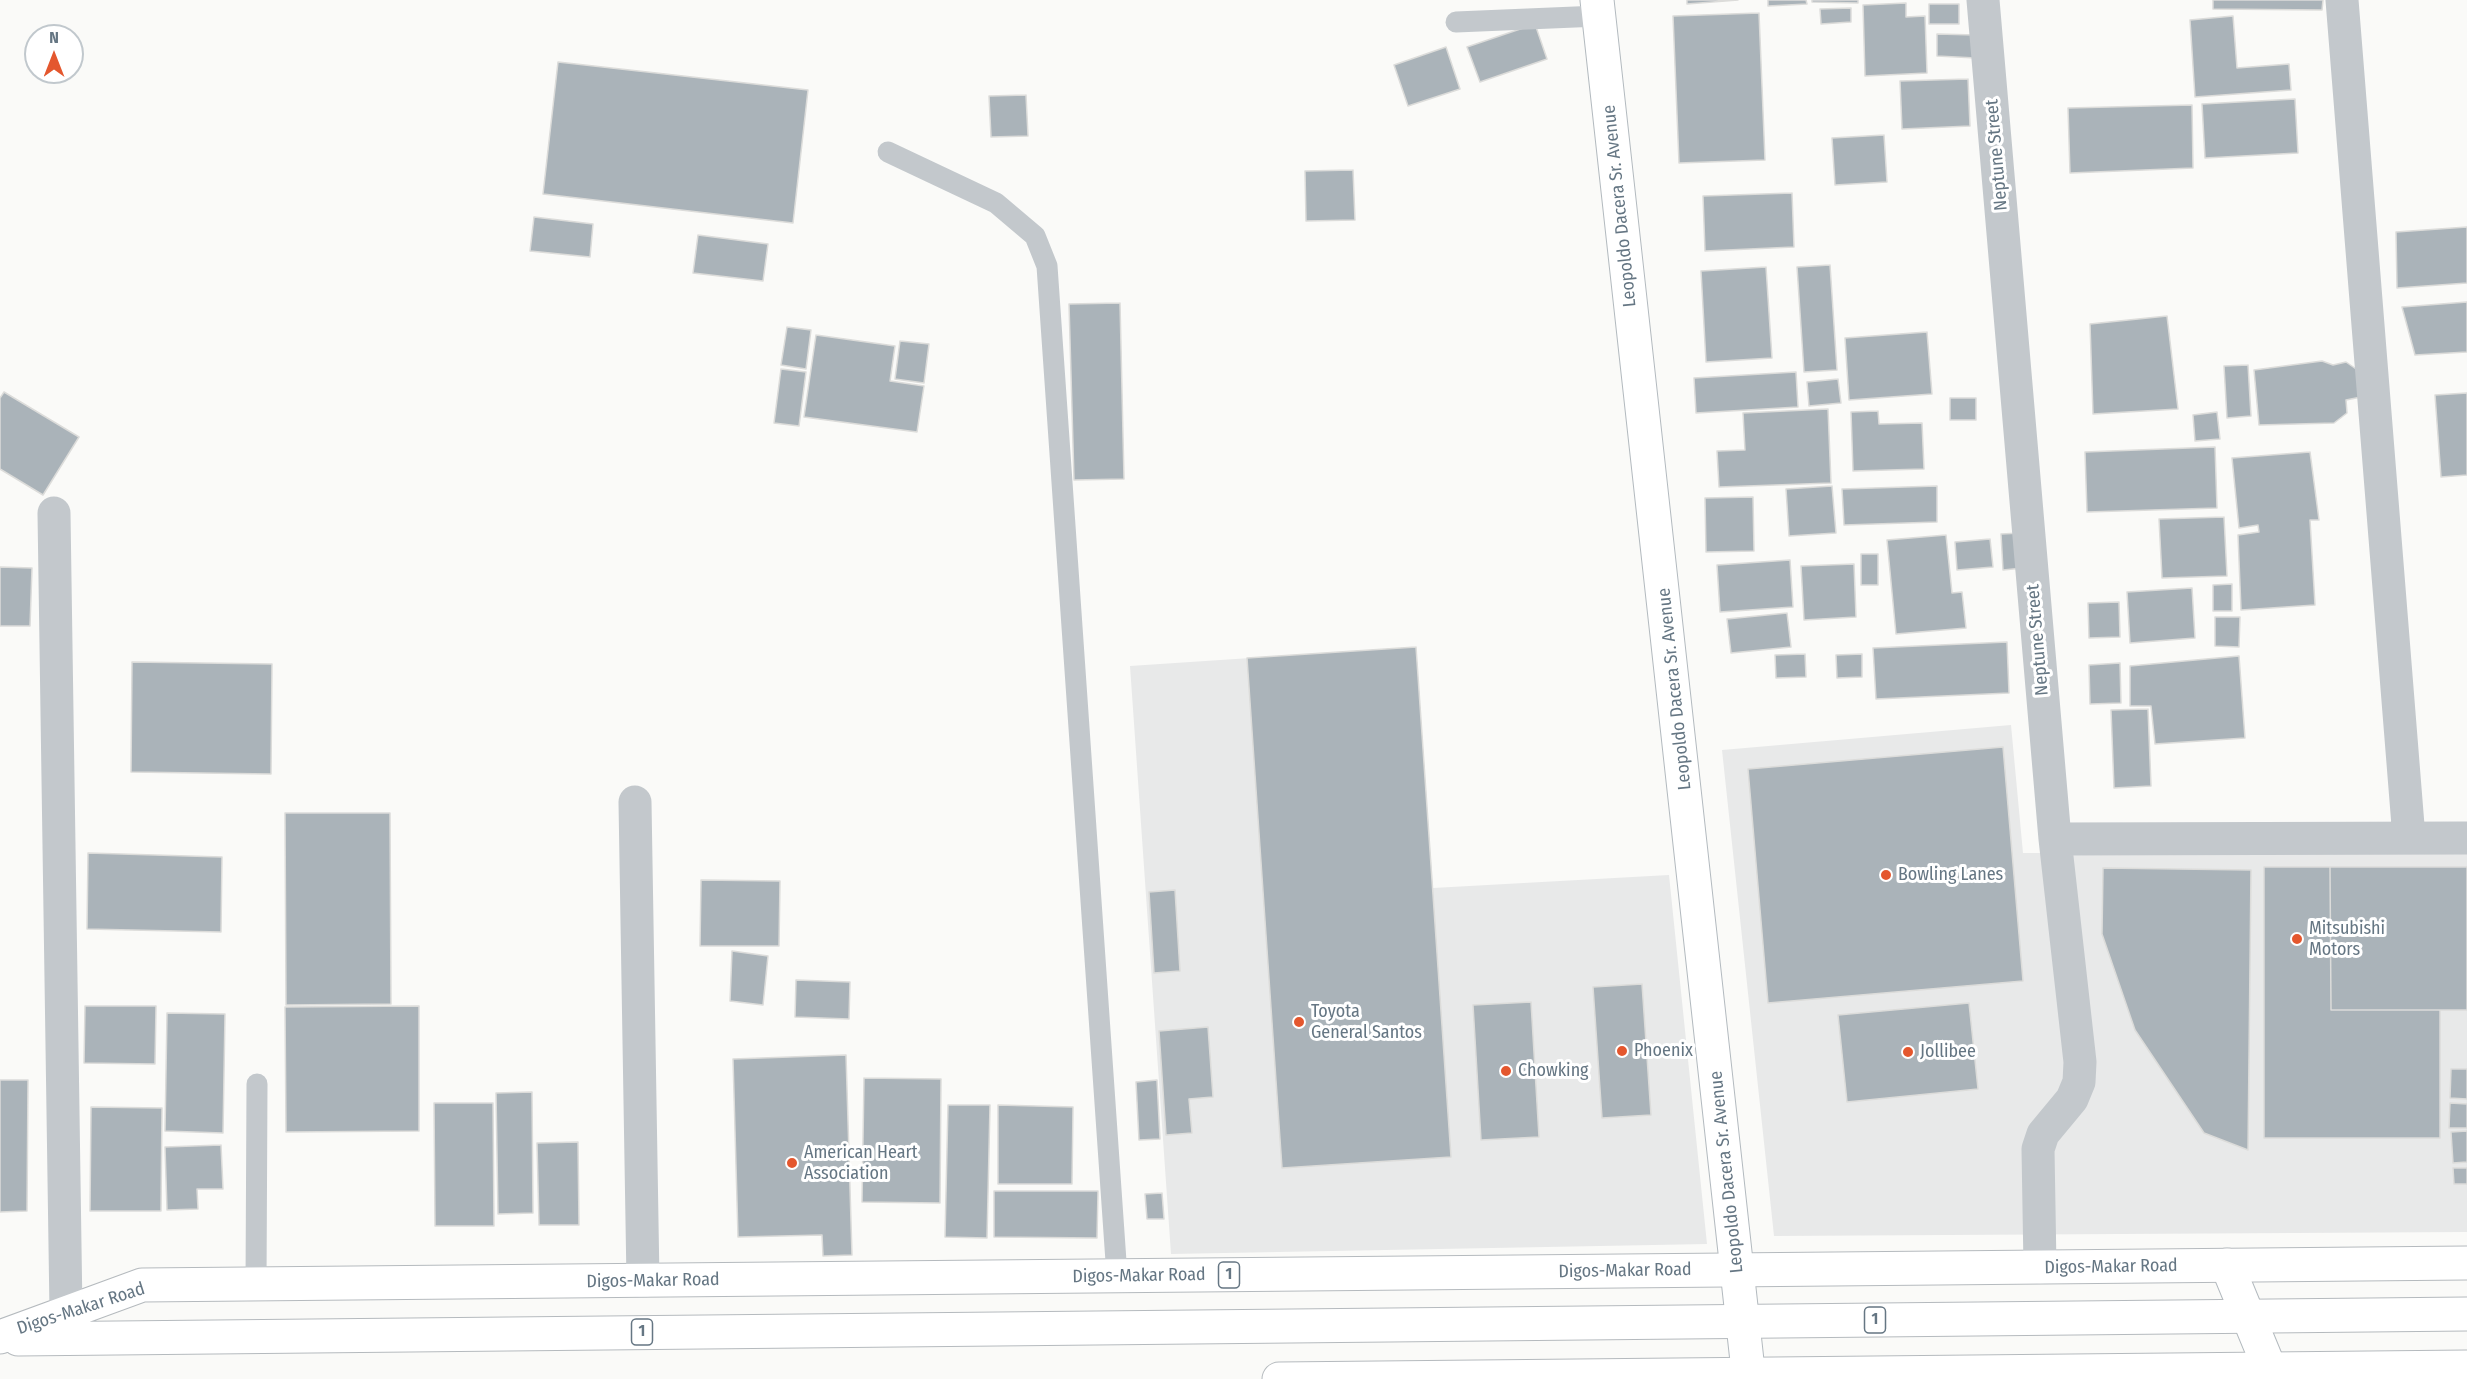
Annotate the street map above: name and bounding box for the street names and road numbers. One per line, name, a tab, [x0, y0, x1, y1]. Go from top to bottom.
street label: Neptune Street	[1981, 98, 2013, 212]
street label: Leopoldo Dacera Sr. Avenue	[1599, 104, 1641, 308]
street label: Neptune Street	[2022, 583, 2054, 697]
street label: Leopoldo Dacera Sr. Avenue	[1654, 587, 1696, 791]
street label: Leopoldo Dacera Sr. Avenue	[1706, 1070, 1748, 1274]
street label: Digos-Makar Road	[2044, 1255, 2178, 1279]
street label: Digos-Makar Road	[1558, 1259, 1692, 1283]
road number: 1	[1218, 1262, 1240, 1288]
street label: Digos-Makar Road	[1072, 1264, 1206, 1288]
street label: Digos-Makar Road	[586, 1269, 720, 1293]
street label: Digos-Makar Road	[14, 1278, 148, 1340]
road number: 1	[1864, 1307, 1886, 1333]
road number: 1	[632, 1319, 652, 1345]

